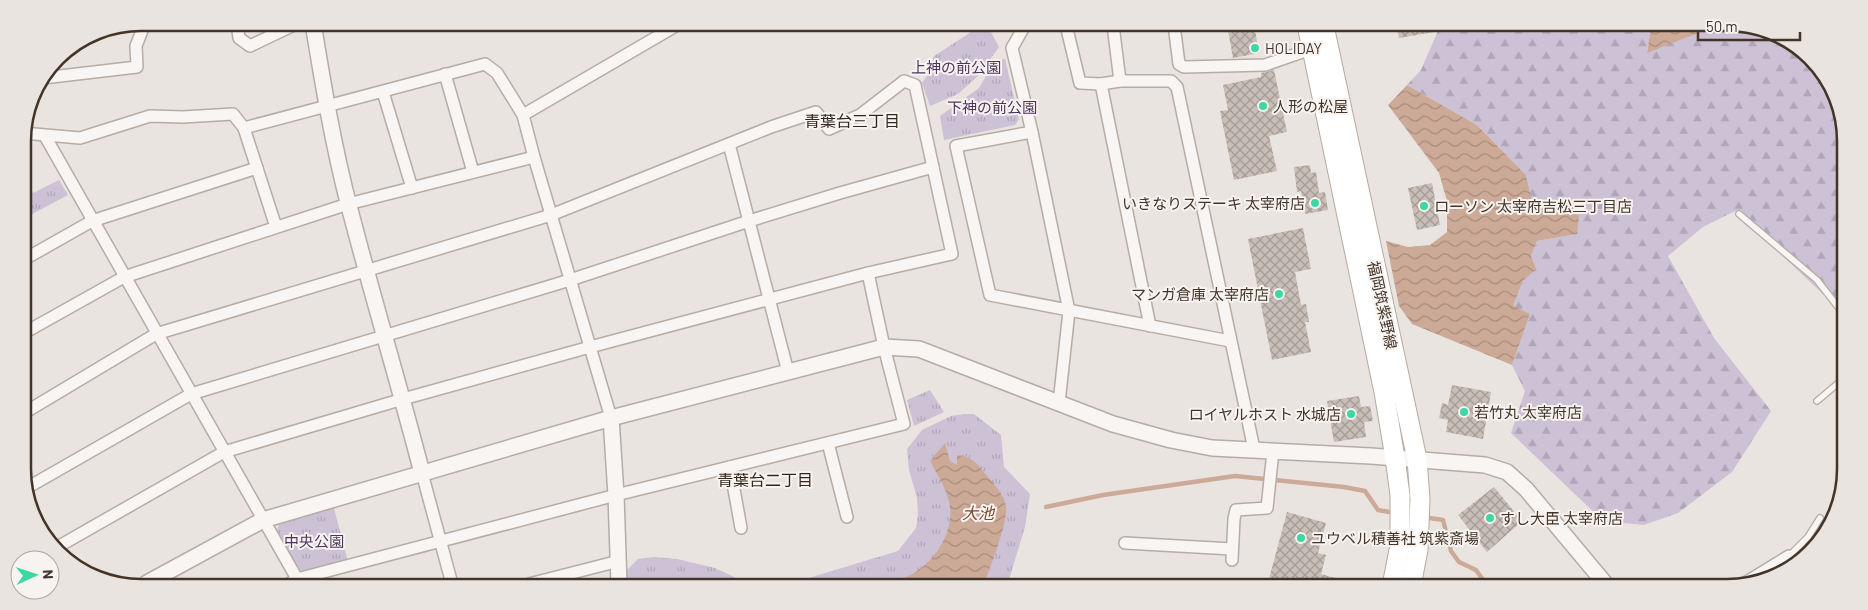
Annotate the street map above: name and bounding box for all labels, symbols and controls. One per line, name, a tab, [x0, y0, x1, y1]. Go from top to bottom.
scale bar	[1698, 10, 1800, 42]
text: 50 m	[1706, 17, 1738, 35]
place label: HOLIDAY	[1265, 39, 1322, 57]
marker: HOLIDAY	[1249, 42, 1261, 54]
park label: 上神の前公園	[911, 58, 1001, 76]
place label: 人形の松屋	[1273, 97, 1348, 115]
park label: 下神の前公園	[947, 98, 1037, 116]
marker: 人形の松屋	[1257, 100, 1269, 112]
district label: 青葉台三丁目	[804, 111, 900, 130]
place label: いきなりステーキ 太宰府店	[1122, 194, 1305, 212]
marker: いきなりステーキ 太宰府店	[1309, 197, 1321, 209]
place label: ローソン 太宰府吉松三丁目店	[1434, 197, 1632, 215]
marker: ローソン 太宰府吉松三丁目店	[1418, 200, 1430, 212]
street label: 福岡筑紫野線	[1365, 259, 1401, 351]
place label: マンガ倉庫 太宰府店	[1131, 285, 1269, 303]
marker: マンガ倉庫 太宰府店	[1273, 288, 1285, 300]
place label: 若竹丸 太宰府店	[1474, 403, 1582, 421]
place label: ロイヤルホスト 水城店	[1188, 405, 1341, 423]
marker: 若竹丸 太宰府店	[1458, 406, 1470, 418]
marker: ロイヤルホスト 水城店	[1345, 408, 1357, 420]
district label: 青葉台二丁目	[717, 470, 813, 489]
water label: 大池	[962, 503, 996, 522]
place label: すし大臣 太宰府店	[1500, 509, 1623, 527]
marker: すし大臣 太宰府店	[1484, 512, 1496, 524]
place label: ユウベル積善社 筑紫斎場	[1311, 529, 1479, 547]
park label: 中央公園	[284, 532, 344, 550]
marker: ユウベル積善社 筑紫斎場	[1295, 532, 1307, 544]
north arrow	[10, 550, 60, 600]
text: N	[40, 569, 57, 579]

